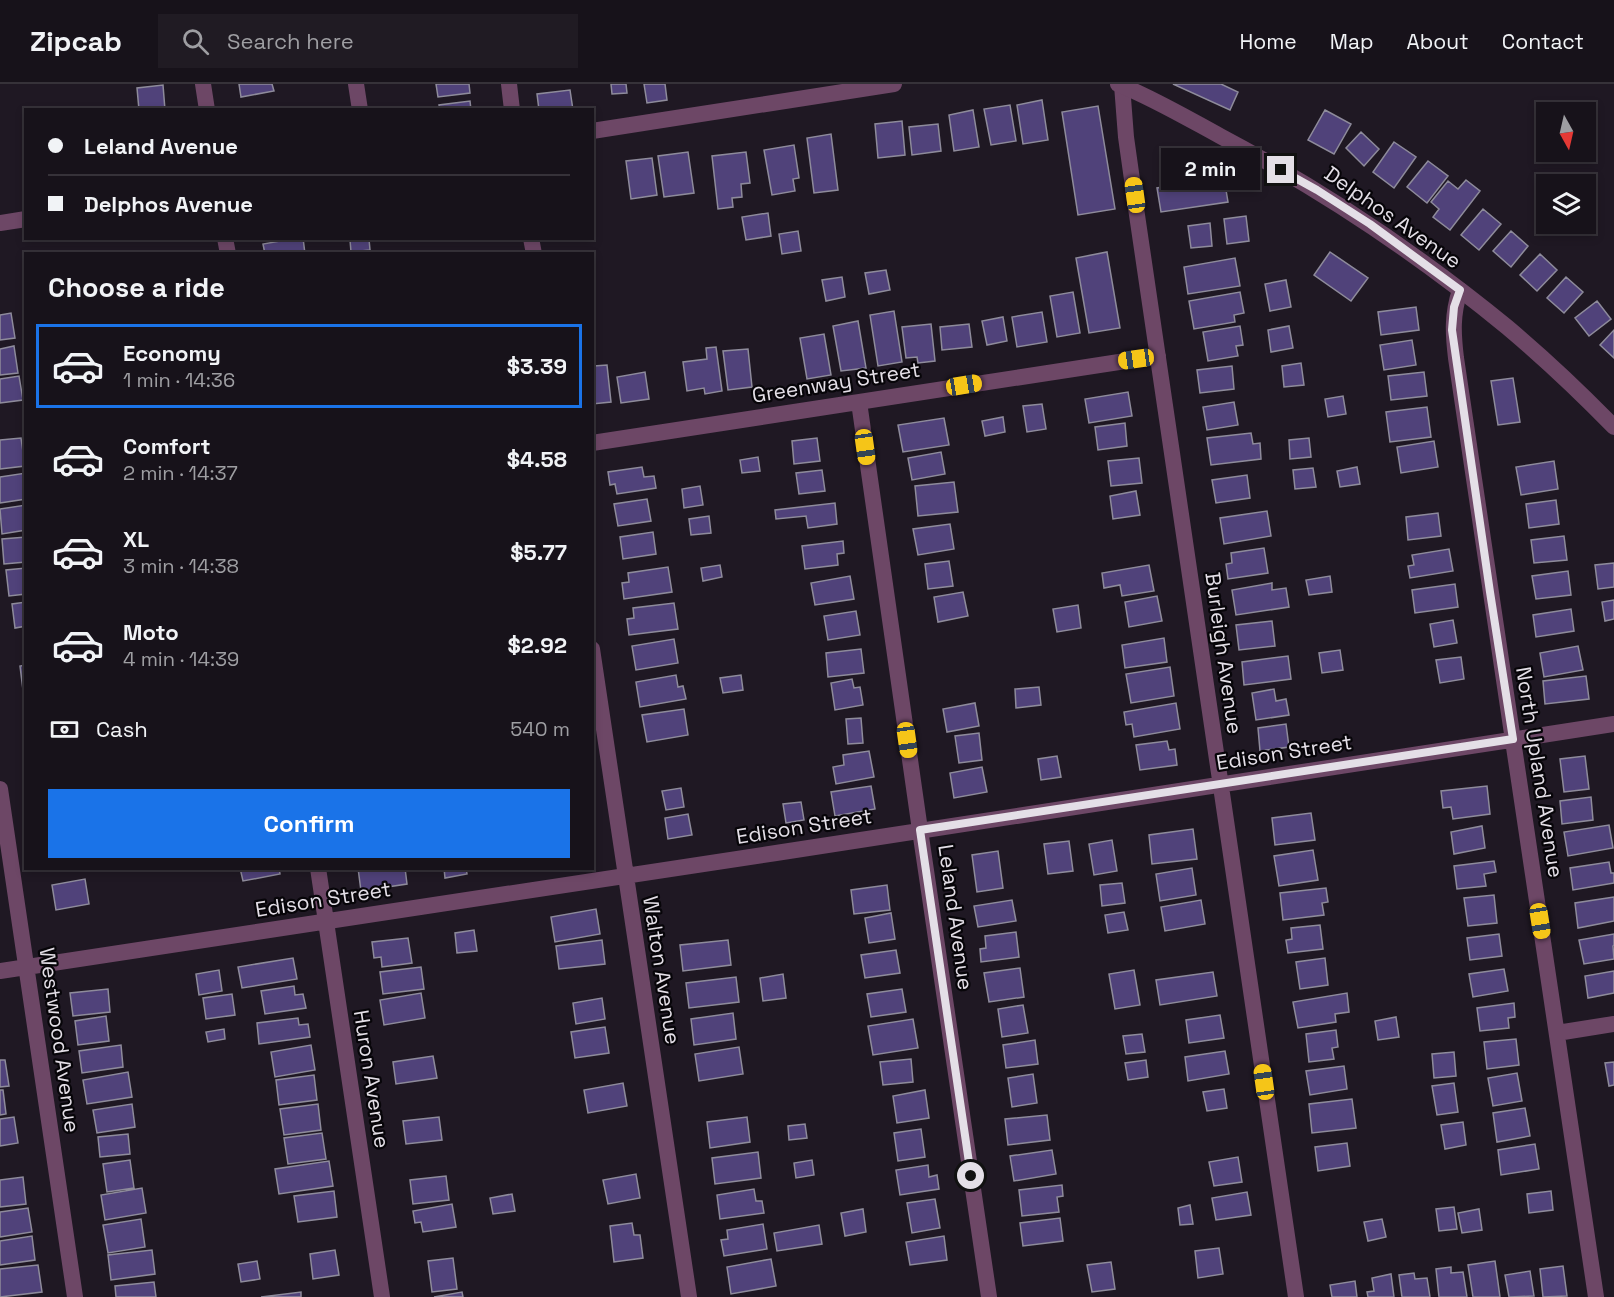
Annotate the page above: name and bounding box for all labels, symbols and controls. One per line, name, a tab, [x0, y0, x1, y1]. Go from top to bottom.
search box	[158, 14, 578, 68]
text: Zipcab	[30, 23, 122, 59]
icon: search	[179, 25, 212, 58]
text: Search here	[227, 27, 354, 55]
text: Home	[1239, 28, 1297, 55]
text: Map	[1330, 28, 1374, 55]
text: About	[1407, 28, 1469, 55]
text: Contact	[1502, 28, 1584, 55]
north arrow	[1536, 102, 1596, 162]
map controls	[1536, 102, 1596, 234]
text: Leland Avenue	[84, 132, 238, 160]
callout: 2 min	[1161, 149, 1260, 191]
text: 2 min	[1185, 156, 1236, 182]
route end	[1267, 156, 1294, 183]
street label: Delphos Avenue	[1319, 160, 1467, 274]
button: layers	[1536, 174, 1596, 234]
car	[1124, 176, 1146, 214]
text: Delphos Avenue	[84, 190, 253, 218]
text: Choose a ride	[48, 270, 225, 305]
icon: car	[51, 339, 105, 393]
text: Economy	[123, 339, 221, 367]
car	[1117, 348, 1155, 370]
text: $3.39	[507, 352, 567, 380]
street label: Greenway Street	[750, 355, 922, 409]
text: 1 min · 14:36	[123, 367, 235, 393]
car	[945, 373, 983, 397]
car	[854, 428, 876, 466]
icon: car	[51, 432, 105, 486]
text: Comfort	[123, 432, 211, 460]
text: $4.58	[507, 445, 567, 473]
text: 2 min · 14:37	[123, 460, 238, 486]
icon: car	[51, 525, 105, 579]
text: XL	[123, 525, 149, 553]
text: $5.77	[510, 538, 567, 566]
text: 3 min · 14:38	[123, 553, 239, 579]
street label: Burleigh Avenue	[1199, 570, 1249, 736]
icon: car	[51, 618, 105, 672]
text: Moto	[123, 618, 179, 646]
text: $2.92	[507, 631, 567, 659]
text: 4 min · 14:39	[123, 646, 239, 672]
street label: North Upland Avenue	[1510, 665, 1570, 879]
icon: cash	[48, 713, 81, 746]
text: Cash	[96, 715, 148, 743]
text: 540 m	[510, 716, 570, 742]
car	[896, 721, 918, 759]
street label: Edison Street	[1214, 728, 1354, 776]
button: Confirm	[48, 789, 570, 858]
street label: Edison Street	[734, 802, 874, 850]
street label: Leland Avenue	[932, 842, 980, 992]
street label: Edison Street	[253, 875, 393, 923]
street label: Walton Avenue	[637, 894, 687, 1046]
car	[1528, 902, 1552, 940]
street label: Westwood Avenue	[34, 946, 86, 1134]
street label: Huron Avenue	[348, 1008, 396, 1150]
car	[1253, 1063, 1275, 1101]
route start	[957, 1162, 984, 1189]

